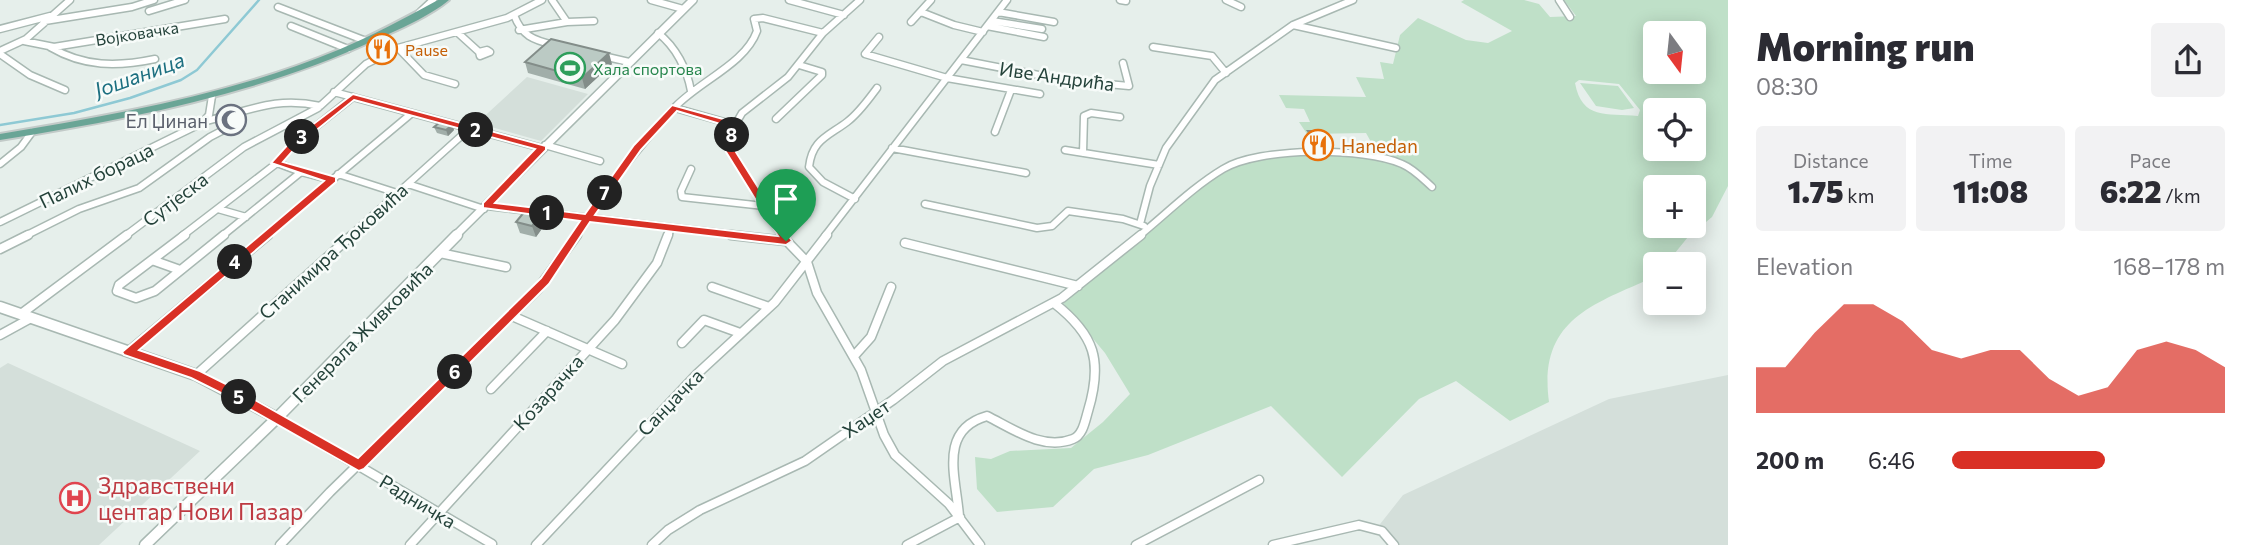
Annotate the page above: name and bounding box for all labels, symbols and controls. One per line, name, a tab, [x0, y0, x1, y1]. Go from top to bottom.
street label: Војковачка	[94, 17, 180, 49]
north arrow	[1643, 21, 1706, 84]
map controls	[1643, 21, 1706, 315]
text: Morning run	[1756, 22, 1975, 69]
button: share	[2151, 23, 2225, 97]
restaurant icon: Pause	[365, 32, 399, 66]
place label: Pause	[405, 40, 448, 59]
water label: Јошаница	[89, 46, 188, 103]
sports icon: Хала спортова	[553, 51, 587, 85]
street label: Иве Андрића	[998, 57, 1116, 95]
place label: Хала спортова	[593, 59, 702, 78]
text: 08:30	[1756, 72, 1819, 100]
button: locate	[1643, 98, 1706, 161]
mosque icon: Ел Џинан	[214, 103, 248, 137]
place label: Ел Џинан	[126, 109, 208, 132]
pin: 2	[458, 113, 494, 148]
text: 2	[470, 118, 481, 141]
pin: 8	[714, 118, 750, 152]
pin: 3	[284, 120, 320, 154]
text: 8	[726, 123, 737, 146]
text: 3	[296, 125, 307, 148]
restaurant icon: Hanedan	[1301, 128, 1335, 162]
place label: Hanedan	[1341, 134, 1418, 157]
street label: Палих бораца	[35, 137, 157, 213]
text: Distance	[1793, 149, 1869, 172]
text: Time	[1969, 149, 2012, 172]
text: Pace	[2130, 149, 2171, 172]
street label: Сутјеска	[138, 167, 212, 231]
pin	[756, 169, 816, 241]
text: 1.75	[1787, 172, 1844, 209]
text: 11:08	[1953, 172, 2028, 209]
text: 6:22	[2100, 172, 2162, 209]
button: +	[1643, 175, 1706, 238]
pin: 7	[588, 176, 622, 210]
street label: Станимира Ђоковића	[254, 178, 412, 324]
icon: arrive	[767, 180, 805, 218]
text: 7	[599, 181, 610, 204]
text: km	[1844, 184, 1874, 207]
text: /km	[2162, 184, 2201, 207]
pin: 1	[530, 196, 564, 230]
text: 1	[542, 201, 551, 224]
pin: 4	[218, 244, 252, 280]
text: 4	[229, 250, 240, 273]
button: −	[1643, 252, 1706, 315]
text: Elevation	[1756, 252, 1853, 280]
text: 168–178 m	[2113, 252, 2225, 280]
street label: Генерала Живковића	[287, 257, 437, 407]
street label: Козарачка	[508, 350, 588, 434]
pin: 6	[438, 354, 472, 390]
text: 6	[449, 360, 460, 383]
street label: Санџачка	[632, 364, 708, 440]
pin: 5	[222, 380, 256, 414]
text: 5	[233, 385, 244, 408]
street label: Хаџет	[838, 394, 894, 442]
text: 200 m	[1756, 446, 1824, 474]
text: 6:46	[1868, 446, 1915, 474]
street label: Радничка	[376, 469, 460, 533]
place label: Здравствени центар Нови Пазар	[98, 471, 304, 525]
hospital icon: Здравствени центар Нови Пазар	[58, 481, 92, 515]

